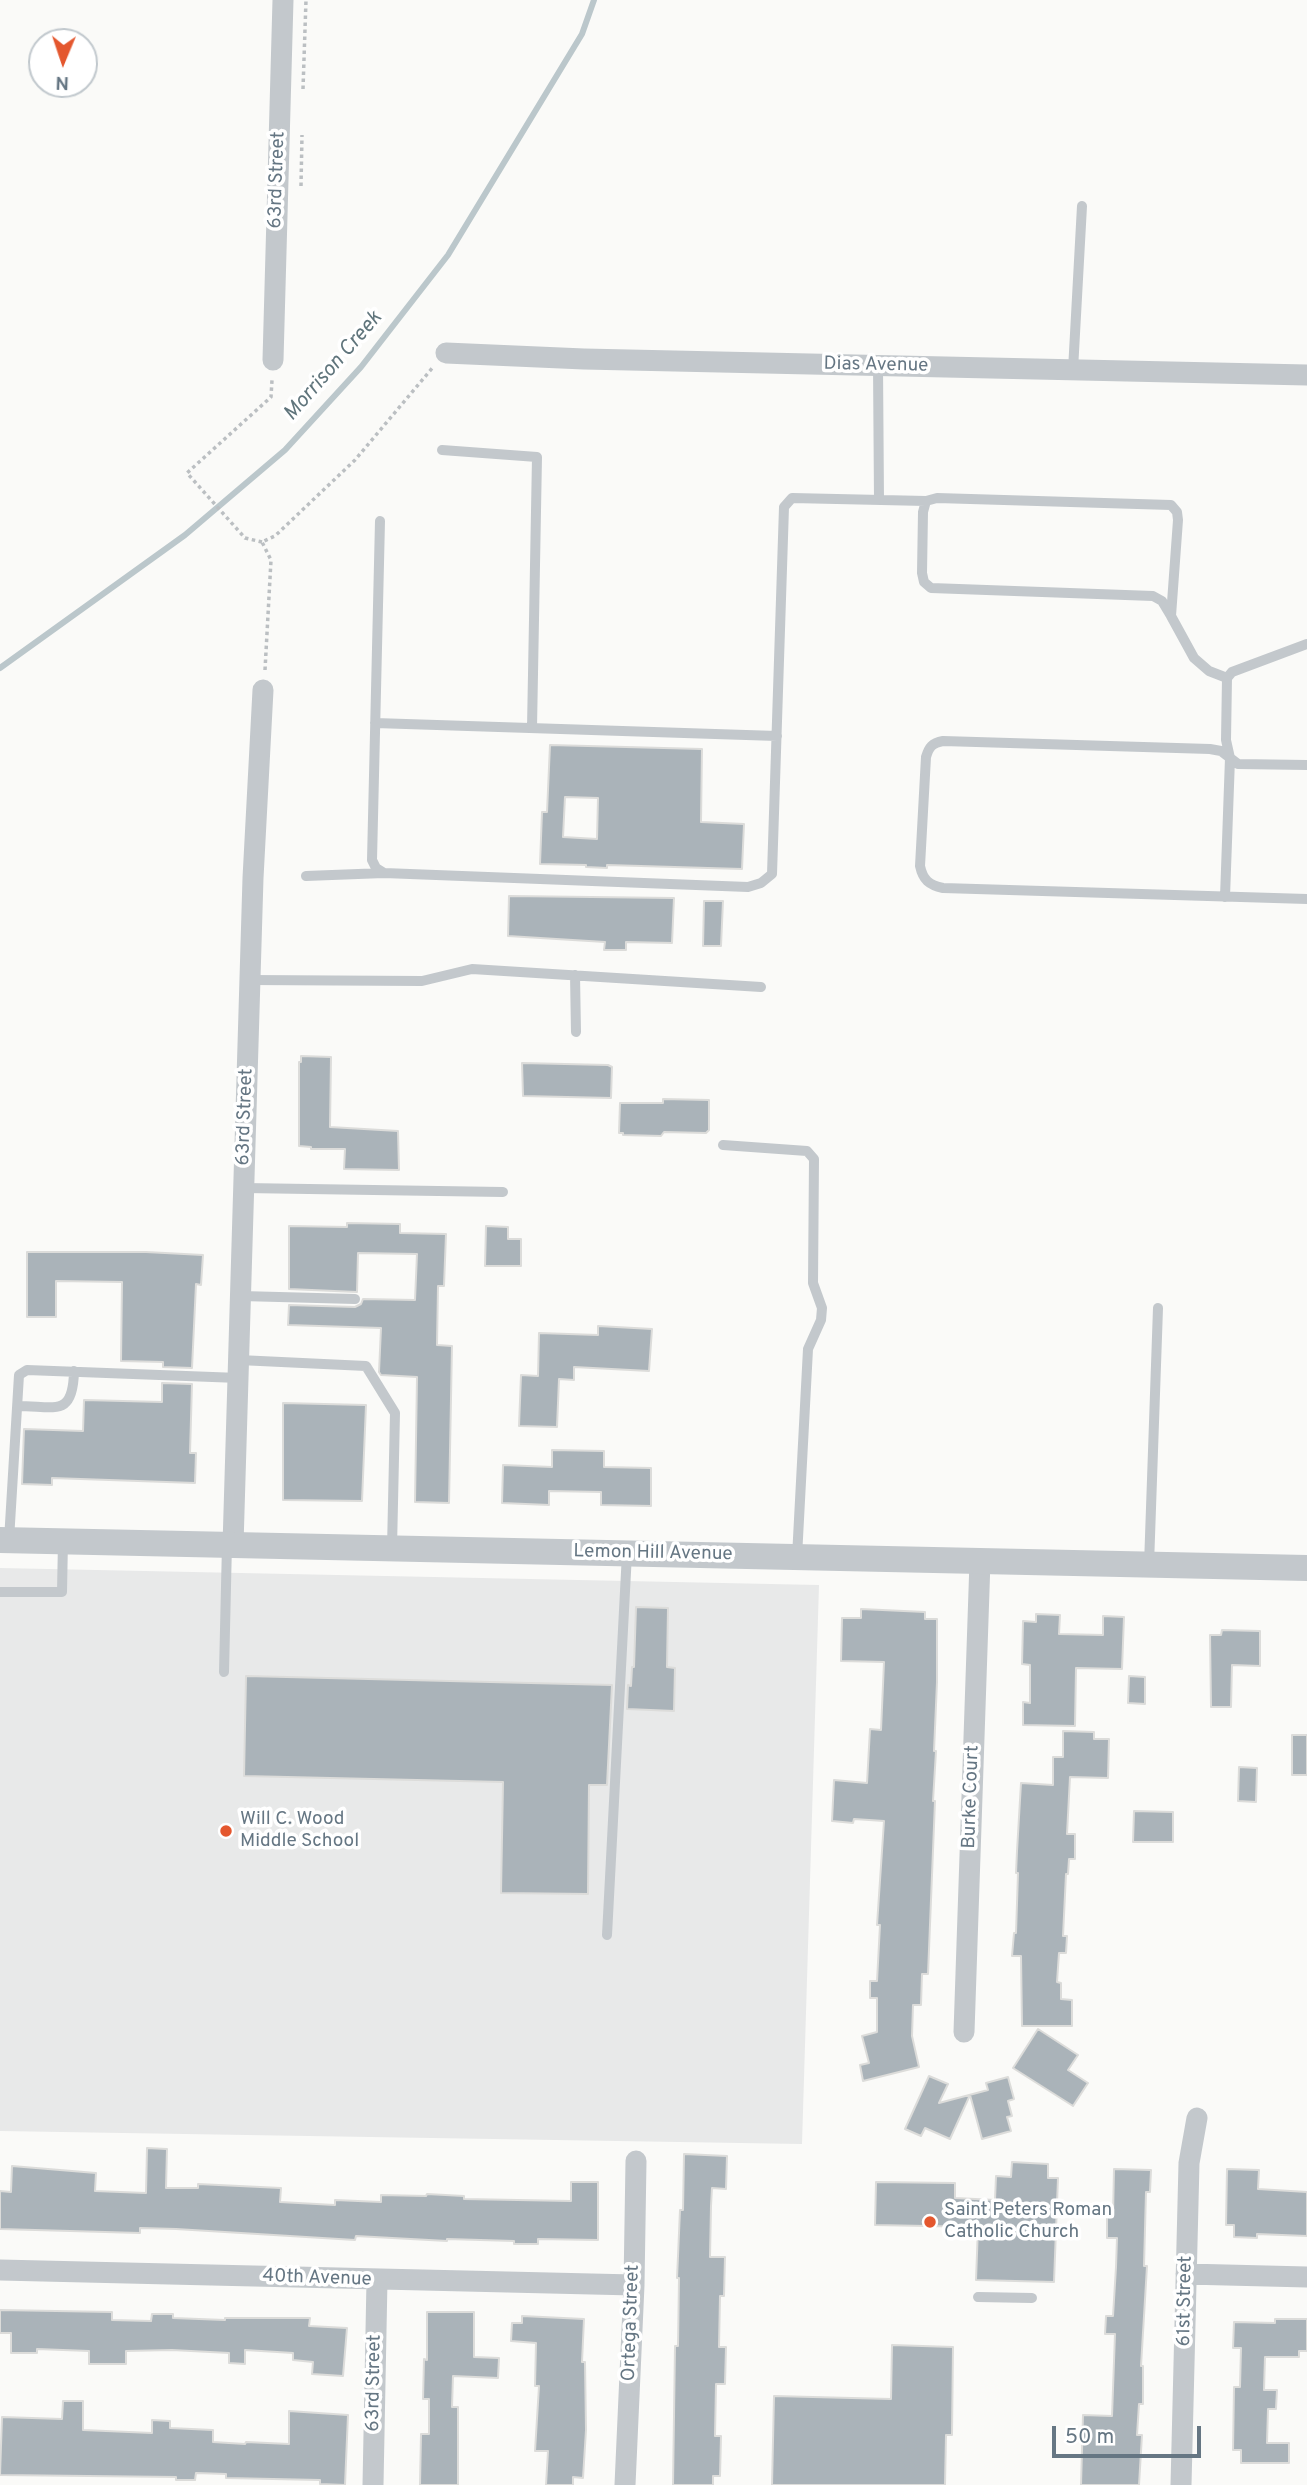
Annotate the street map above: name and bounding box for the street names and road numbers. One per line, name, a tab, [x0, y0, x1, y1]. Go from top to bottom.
street label: 63rd Street	[265, 131, 291, 229]
street label: Dias Avenue	[823, 354, 929, 378]
street label: 63rd Street	[233, 1068, 259, 1166]
street label: Lemon Hill Avenue	[573, 1541, 733, 1567]
street label: Burke Court	[959, 1745, 985, 1849]
street label: 61st Street	[1174, 2255, 1198, 2347]
street label: Ortega Street	[619, 2264, 645, 2382]
street label: 40th Avenue	[262, 2266, 372, 2292]
street label: 63rd Street	[363, 2334, 387, 2432]

